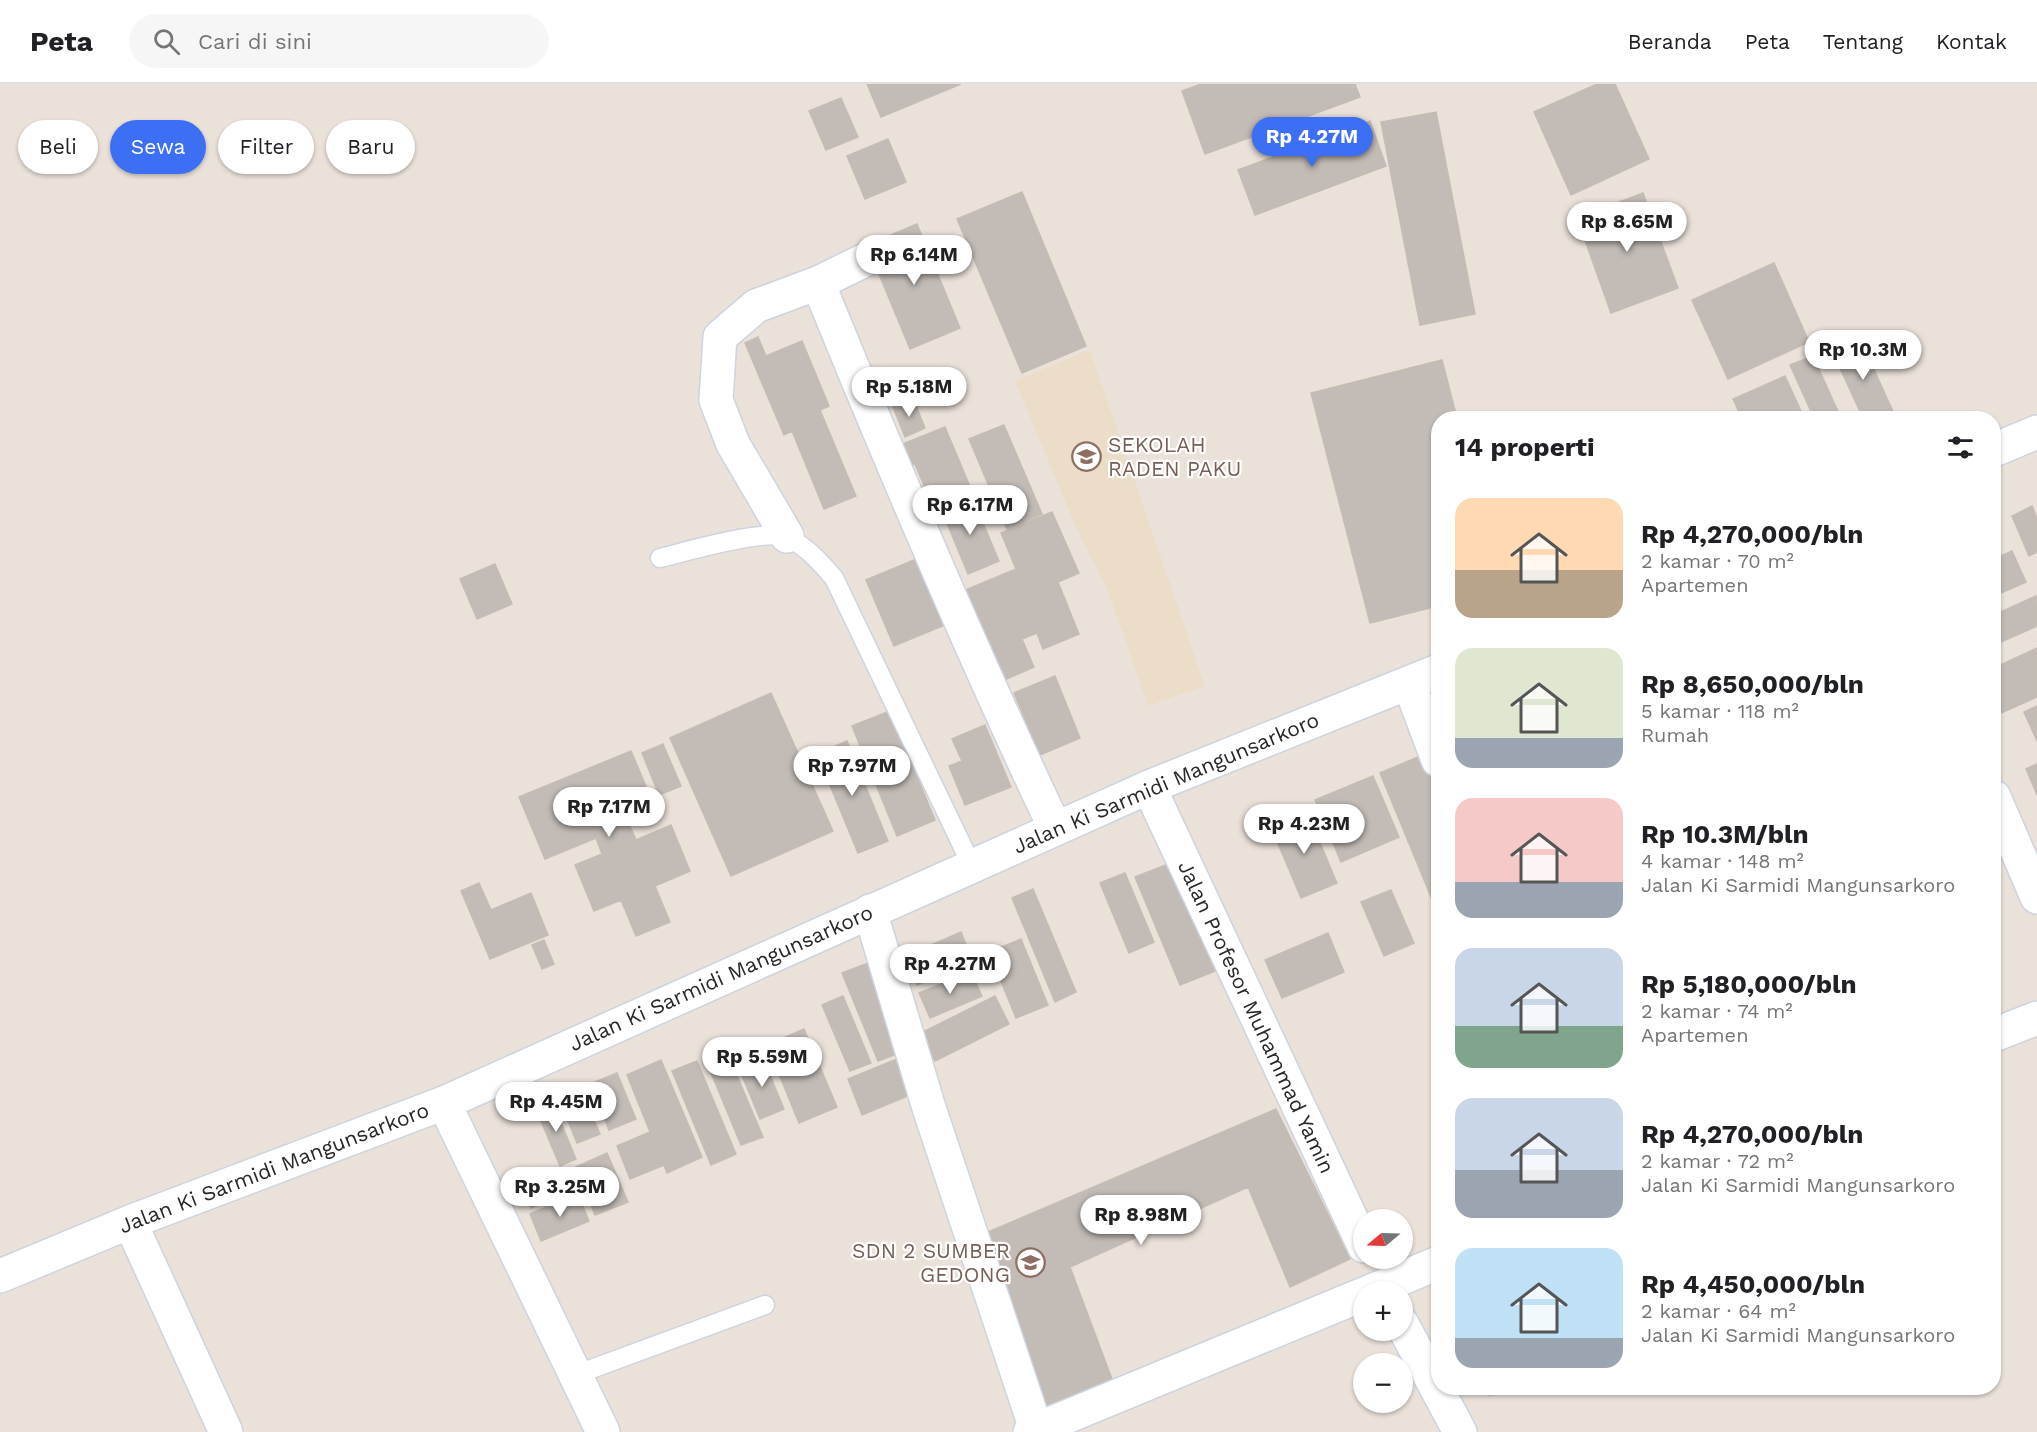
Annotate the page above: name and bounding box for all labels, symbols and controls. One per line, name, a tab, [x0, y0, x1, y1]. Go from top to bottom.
search box	[129, 14, 549, 68]
text: Peta	[30, 25, 93, 58]
icon: search	[150, 25, 183, 58]
text: Cari di sini	[198, 29, 312, 54]
text: Beranda	[1628, 29, 1712, 54]
text: Peta	[1745, 29, 1790, 54]
text: Tentang	[1823, 29, 1903, 54]
text: Kontak	[1936, 29, 2007, 54]
pin: Rp 4.27M	[1250, 117, 1374, 168]
chip: Beli	[18, 120, 98, 174]
chip: Sewa	[110, 120, 206, 174]
chip: Filter	[218, 120, 314, 174]
chip: Baru	[326, 120, 415, 174]
text: Rp 4.27M	[1266, 124, 1358, 148]
pin: Rp 8.65M	[1565, 202, 1689, 253]
text: Rp 8.65M	[1581, 209, 1673, 233]
pin: Rp 6.14M	[852, 235, 976, 286]
text: Rp 6.14M	[870, 242, 958, 266]
pin: Rp 10.3M	[1801, 330, 1925, 381]
text: Rp 10.3M	[1818, 337, 1908, 361]
pin: Rp 5.18M	[847, 367, 971, 418]
text: Rp 5.18M	[866, 374, 952, 398]
icon: filters	[1944, 431, 1977, 464]
place label: SEKOLAH RADEN PAKU	[1108, 432, 1241, 481]
text: 14 properti	[1455, 432, 1594, 462]
school or university icon: SEKOLAH RADEN PAKU	[1071, 441, 1103, 473]
pin: Rp 6.17M	[908, 485, 1032, 536]
text: Rp 6.17M	[926, 492, 1014, 516]
text: Rp 4,270,000/bln	[1641, 519, 1863, 549]
icon: home	[1503, 522, 1575, 594]
text: 2 kamar · 70 m²	[1641, 549, 1794, 573]
text: Apartemen	[1641, 573, 1749, 597]
text: Rp 8,650,000/bln	[1641, 669, 1864, 699]
icon: home	[1503, 672, 1575, 744]
text: 5 kamar · 118 m²	[1641, 699, 1799, 723]
street label: Jalan Ki Sarmidi Mangunsarkoro	[1009, 707, 1323, 859]
text: Rumah	[1641, 723, 1709, 747]
pin: Rp 7.97M	[790, 746, 914, 797]
text: Rp 7.97M	[807, 753, 897, 777]
pin: Rp 7.17M	[547, 787, 671, 838]
text: Rp 7.17M	[567, 794, 651, 818]
pin: Rp 4.23M	[1242, 804, 1366, 855]
text: Rp 4.23M	[1258, 811, 1350, 835]
text: Rp 10.3M/bln	[1641, 819, 1809, 849]
icon: home	[1503, 822, 1575, 894]
text: 4 kamar · 148 m²	[1641, 849, 1804, 873]
street label: Jalan Profesor Muhammad Yamin	[1173, 857, 1340, 1177]
text: Jalan Ki Sarmidi Mangunsarkoro	[1641, 873, 1955, 897]
street label: Jalan Ki Sarmidi Mangunsarkoro	[565, 899, 877, 1056]
pin: Rp 4.27M	[888, 944, 1012, 995]
text: Rp 4.27M	[904, 951, 996, 975]
text: Rp 5,180,000/bln	[1641, 969, 1857, 999]
icon: home	[1503, 972, 1575, 1044]
text: 2 kamar · 74 m²	[1641, 999, 1793, 1023]
text: Apartemen	[1641, 1023, 1749, 1047]
pin: Rp 5.59M	[700, 1037, 824, 1088]
text: Rp 5.59M	[716, 1044, 808, 1068]
pin: Rp 4.45M	[494, 1082, 618, 1133]
text: Rp 4.45M	[509, 1089, 603, 1113]
street label: Jalan Ki Sarmidi Mangunsarkoro	[115, 1097, 432, 1238]
text: Rp 4,270,000/bln	[1641, 1119, 1863, 1149]
icon: home	[1503, 1122, 1575, 1194]
text: 2 kamar · 72 m²	[1641, 1149, 1793, 1173]
pin: Rp 3.25M	[498, 1167, 622, 1218]
text: Jalan Ki Sarmidi Mangunsarkoro	[1641, 1173, 1955, 1197]
text: Rp 3.25M	[514, 1174, 606, 1198]
pin: Rp 8.98M	[1079, 1195, 1203, 1246]
text: Rp 8.98M	[1094, 1202, 1188, 1226]
north arrow	[1353, 1209, 1413, 1269]
map controls	[1353, 1209, 1413, 1413]
place label: SDN 2 SUMBER GEDONG	[852, 1238, 1010, 1287]
school or university icon: SDN 2 SUMBER GEDONG	[1015, 1247, 1047, 1279]
text: Rp 4,450,000/bln	[1641, 1269, 1865, 1299]
icon: home	[1503, 1272, 1575, 1344]
button: +	[1353, 1281, 1413, 1341]
text: 2 kamar · 64 m²	[1641, 1299, 1796, 1323]
text: Jalan Ki Sarmidi Mangunsarkoro	[1641, 1323, 1955, 1347]
button: −	[1353, 1353, 1413, 1413]

